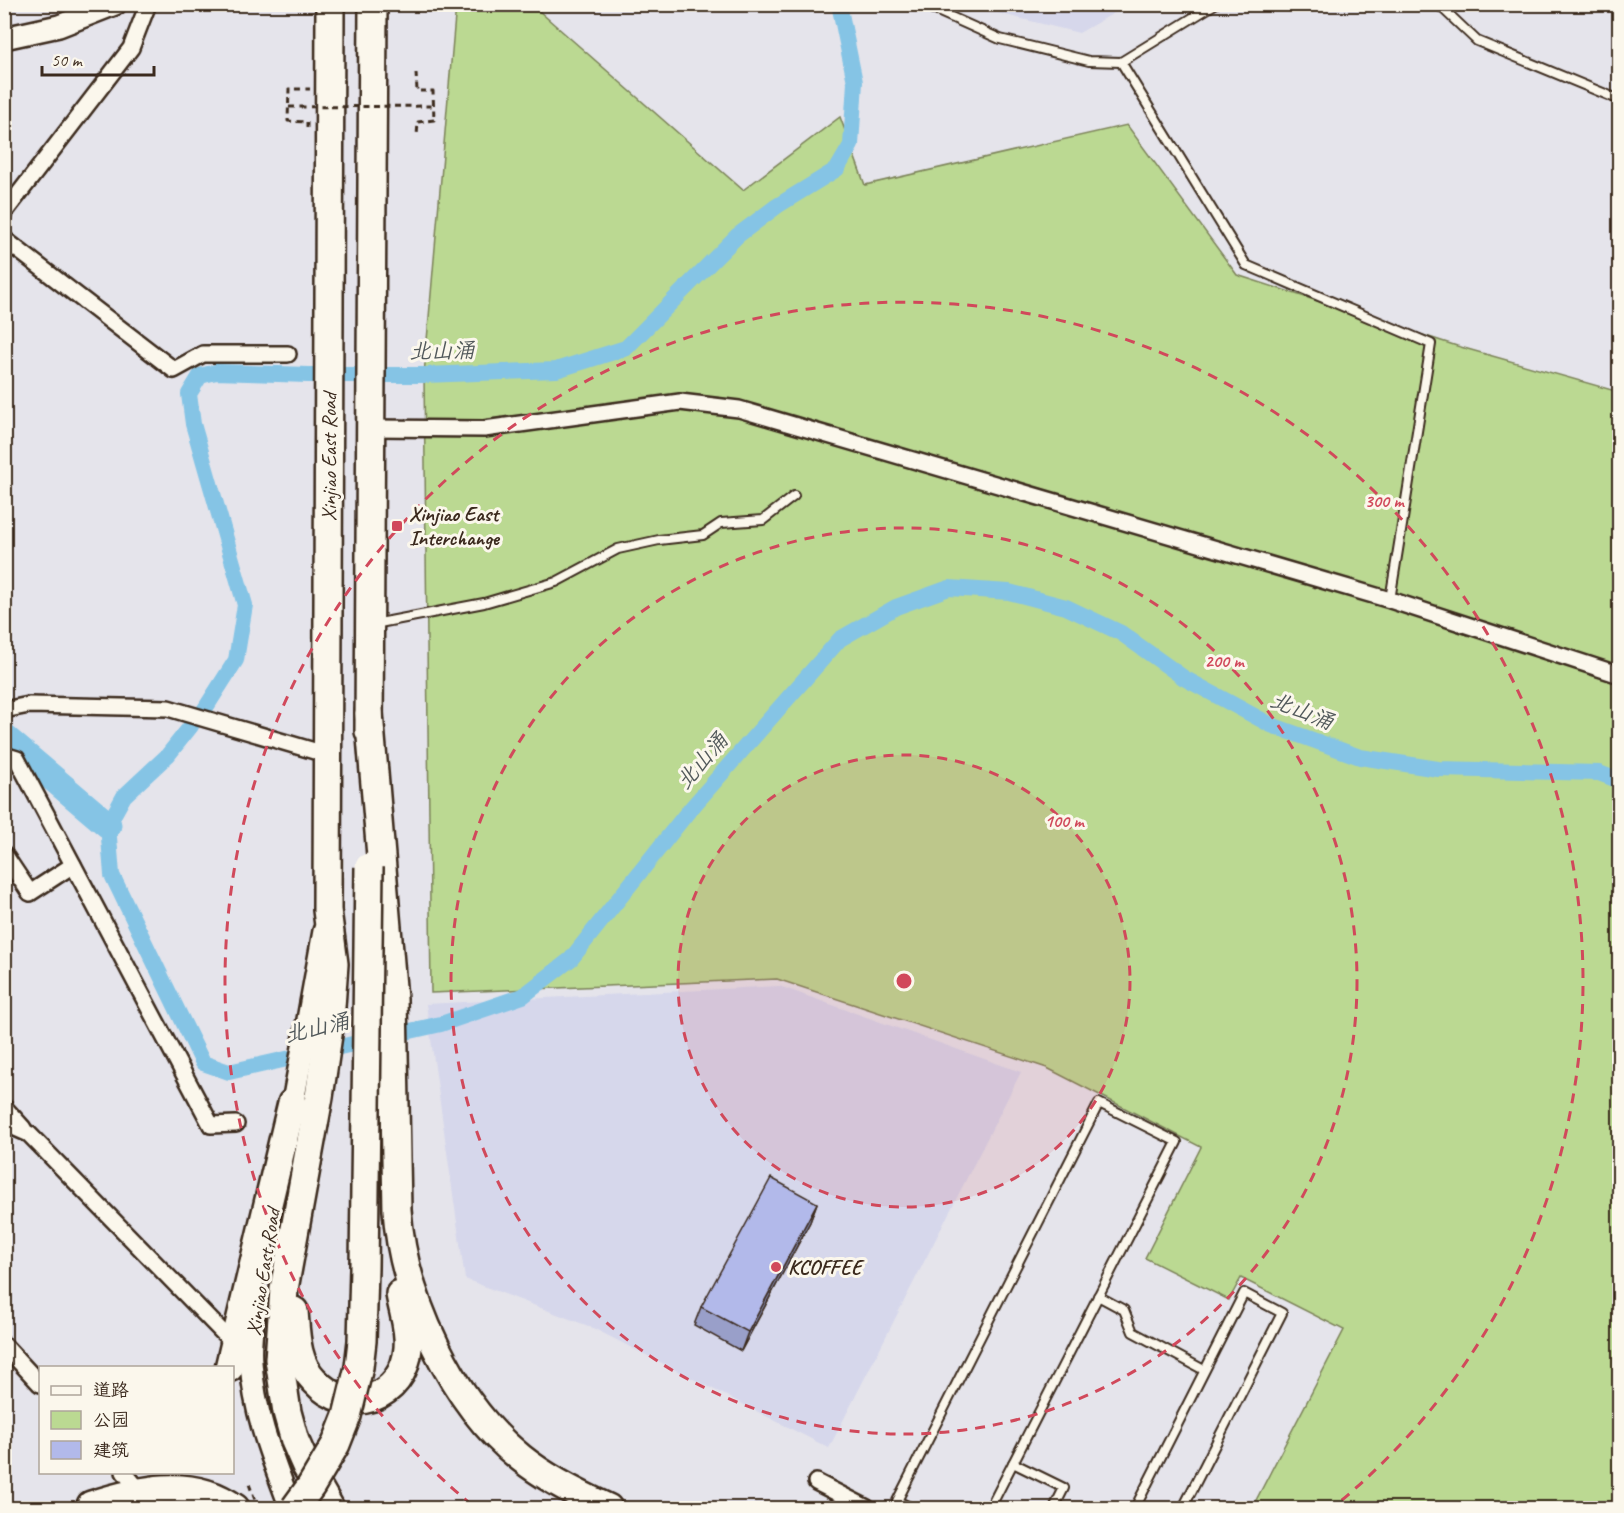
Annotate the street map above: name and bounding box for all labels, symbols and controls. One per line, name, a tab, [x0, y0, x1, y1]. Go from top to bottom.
scale bar	[42, 39, 154, 77]
text: 50 m	[51, 49, 84, 71]
water label: 北山涌	[409, 336, 476, 366]
street label: Xinjiao East Road	[316, 390, 342, 521]
text: 300 m	[1365, 490, 1405, 512]
place label: Xinjiao East Interchange	[409, 501, 501, 551]
marker: Xinjiao East Interchange	[390, 519, 404, 533]
text: 200 m	[1205, 650, 1245, 672]
water label: 北山涌	[1266, 686, 1339, 737]
water label: 北山涌	[670, 726, 735, 795]
text: 100 m	[1045, 810, 1085, 832]
centre of rings	[894, 971, 914, 991]
water label: 北山涌	[282, 1007, 353, 1049]
street label: Xinjiao East Road	[240, 1204, 286, 1338]
place label: KCOFFEE	[788, 1254, 865, 1280]
marker: KCOFFEE	[769, 1260, 783, 1274]
legend	[39, 1366, 234, 1474]
text: 道路	[93, 1379, 129, 1401]
text: 公园	[93, 1409, 129, 1431]
text: 建筑	[93, 1439, 129, 1461]

